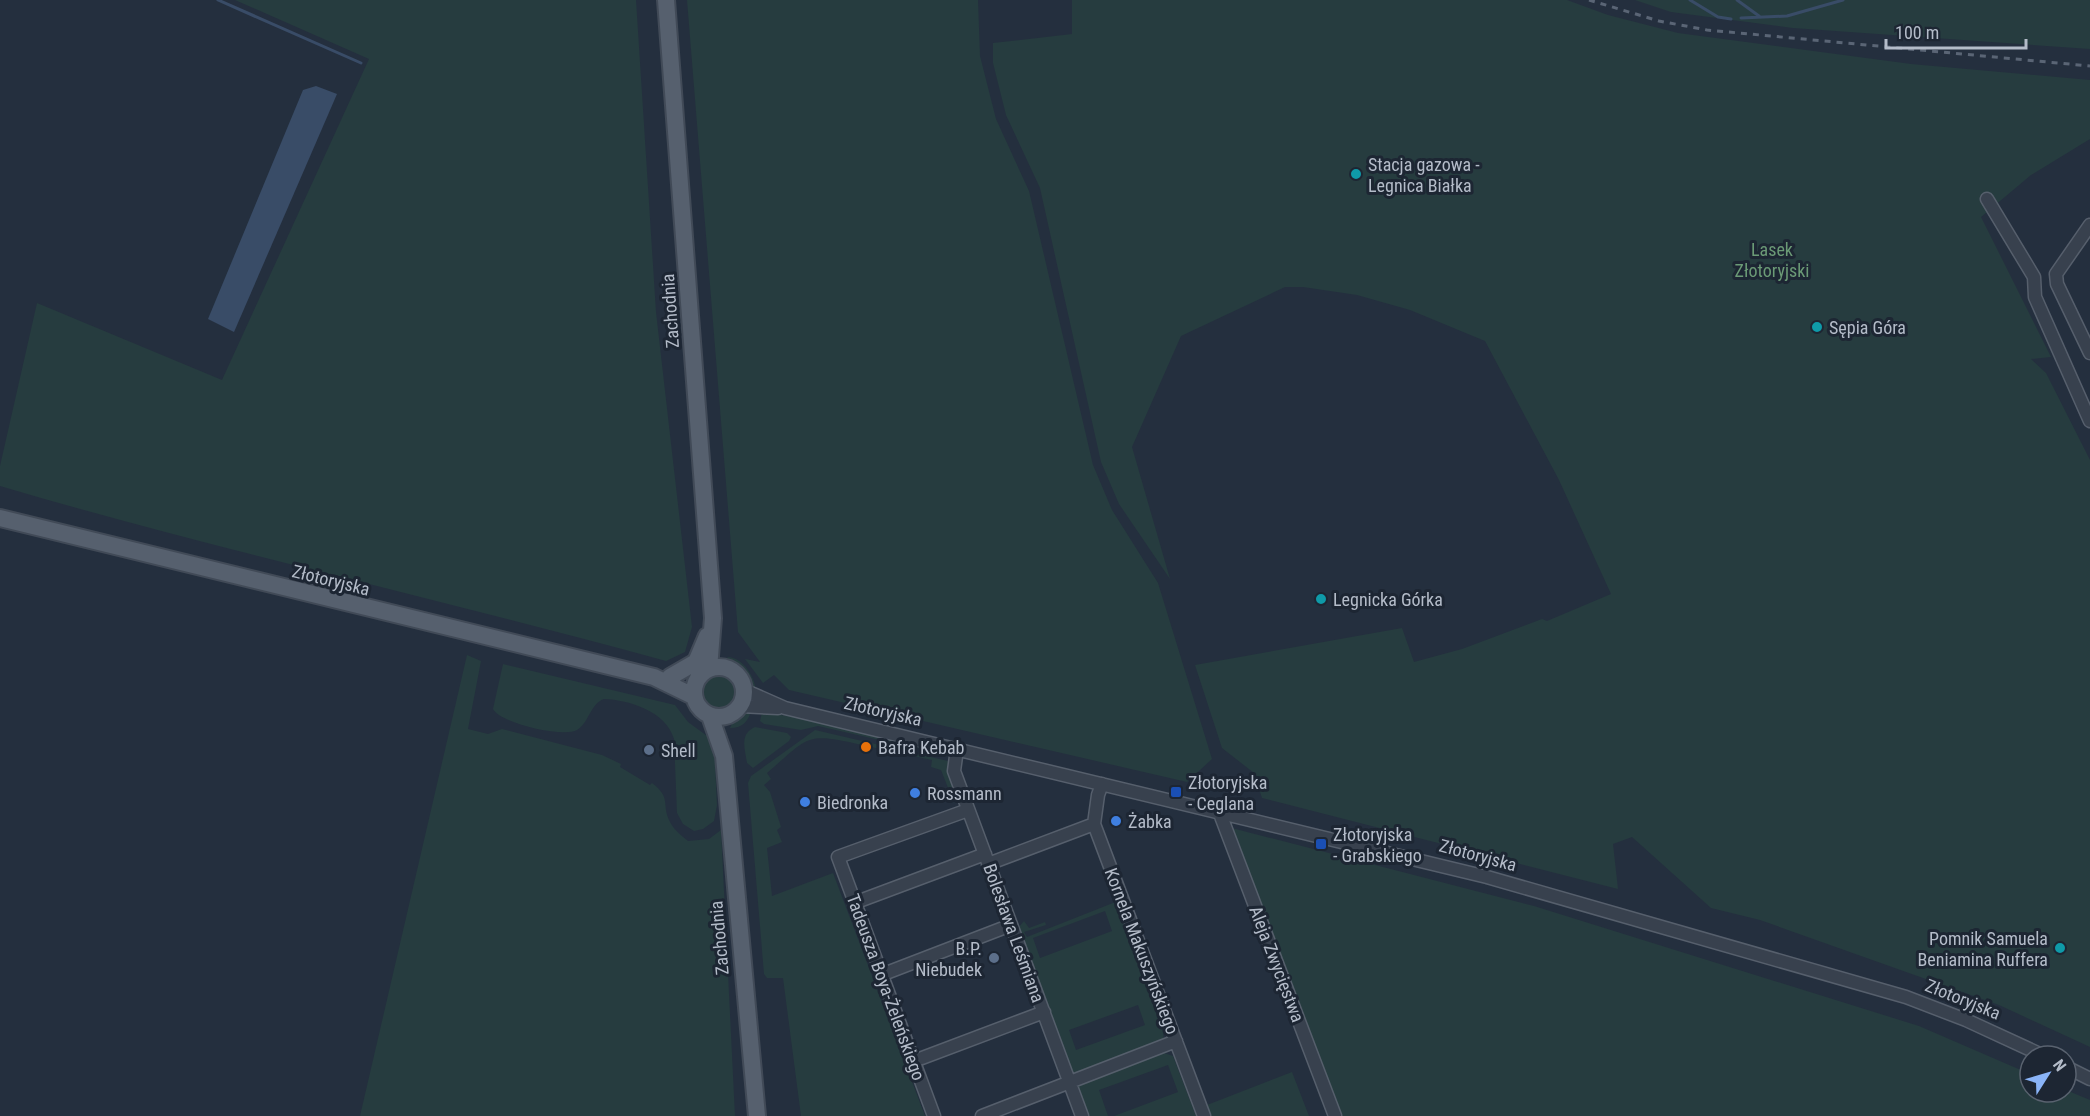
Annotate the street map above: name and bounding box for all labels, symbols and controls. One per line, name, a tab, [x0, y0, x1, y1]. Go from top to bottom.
scale bar	[1886, 12, 2026, 50]
text: 100 m	[1895, 22, 1939, 43]
place label: Stacja gazowa - Legnica Białka	[1368, 154, 1480, 196]
marker: Stacja gazowa - Legnica Białka	[1349, 167, 1363, 181]
park label: Lasek Złotoryjski	[1735, 239, 1809, 281]
street label: Zachodnia	[657, 273, 683, 349]
place label: Sępia Góra	[1829, 317, 1906, 338]
marker: Sępia Góra	[1810, 320, 1824, 334]
street label: Złotoryjska	[290, 560, 372, 600]
place label: Legnicka Górka	[1333, 589, 1443, 610]
marker: Legnicka Górka	[1314, 592, 1328, 606]
street label: Złotoryjska	[842, 692, 924, 730]
place label: Bafra Kebab	[878, 737, 965, 758]
place label: Shell	[661, 740, 696, 761]
marker: Bafra Kebab	[859, 740, 873, 754]
marker: Shell	[642, 743, 656, 757]
place label: Złotoryjska - Ceglana	[1188, 772, 1267, 814]
place label: Rossmann	[927, 783, 1002, 804]
marker: Złotoryjska - Ceglana	[1169, 785, 1183, 799]
marker: Rossmann	[908, 786, 922, 800]
place label: Biedronka	[817, 792, 888, 813]
marker: Biedronka	[798, 795, 812, 809]
place label: Żabka	[1128, 811, 1172, 832]
marker: Żabka	[1109, 814, 1123, 828]
place label: Złotoryjska - Grabskiego	[1333, 824, 1422, 866]
street label: Złotoryjska	[1437, 835, 1519, 875]
marker: Złotoryjska - Grabskiego	[1314, 837, 1328, 851]
street label: Bolesława Leśmiana	[979, 861, 1049, 1005]
street label: Kornela Makuszyńskiego	[1101, 865, 1183, 1037]
street label: Tadeusza Boya-Żeleńskiego	[842, 891, 930, 1083]
street label: Zachodnia	[705, 900, 733, 976]
street label: Aleja Zwycięstwa	[1245, 903, 1309, 1025]
place label: Pomnik Samuela Beniamina Ruffera	[1917, 928, 2048, 970]
place label: B.P. Niebudek	[915, 938, 982, 980]
marker: Pomnik Samuela Beniamina Ruffera	[2053, 941, 2067, 955]
marker: B.P. Niebudek	[987, 951, 1001, 965]
street label: Złotoryjska	[1922, 974, 2004, 1024]
north arrow	[2018, 1044, 2078, 1104]
text: N	[2049, 1056, 2070, 1075]

